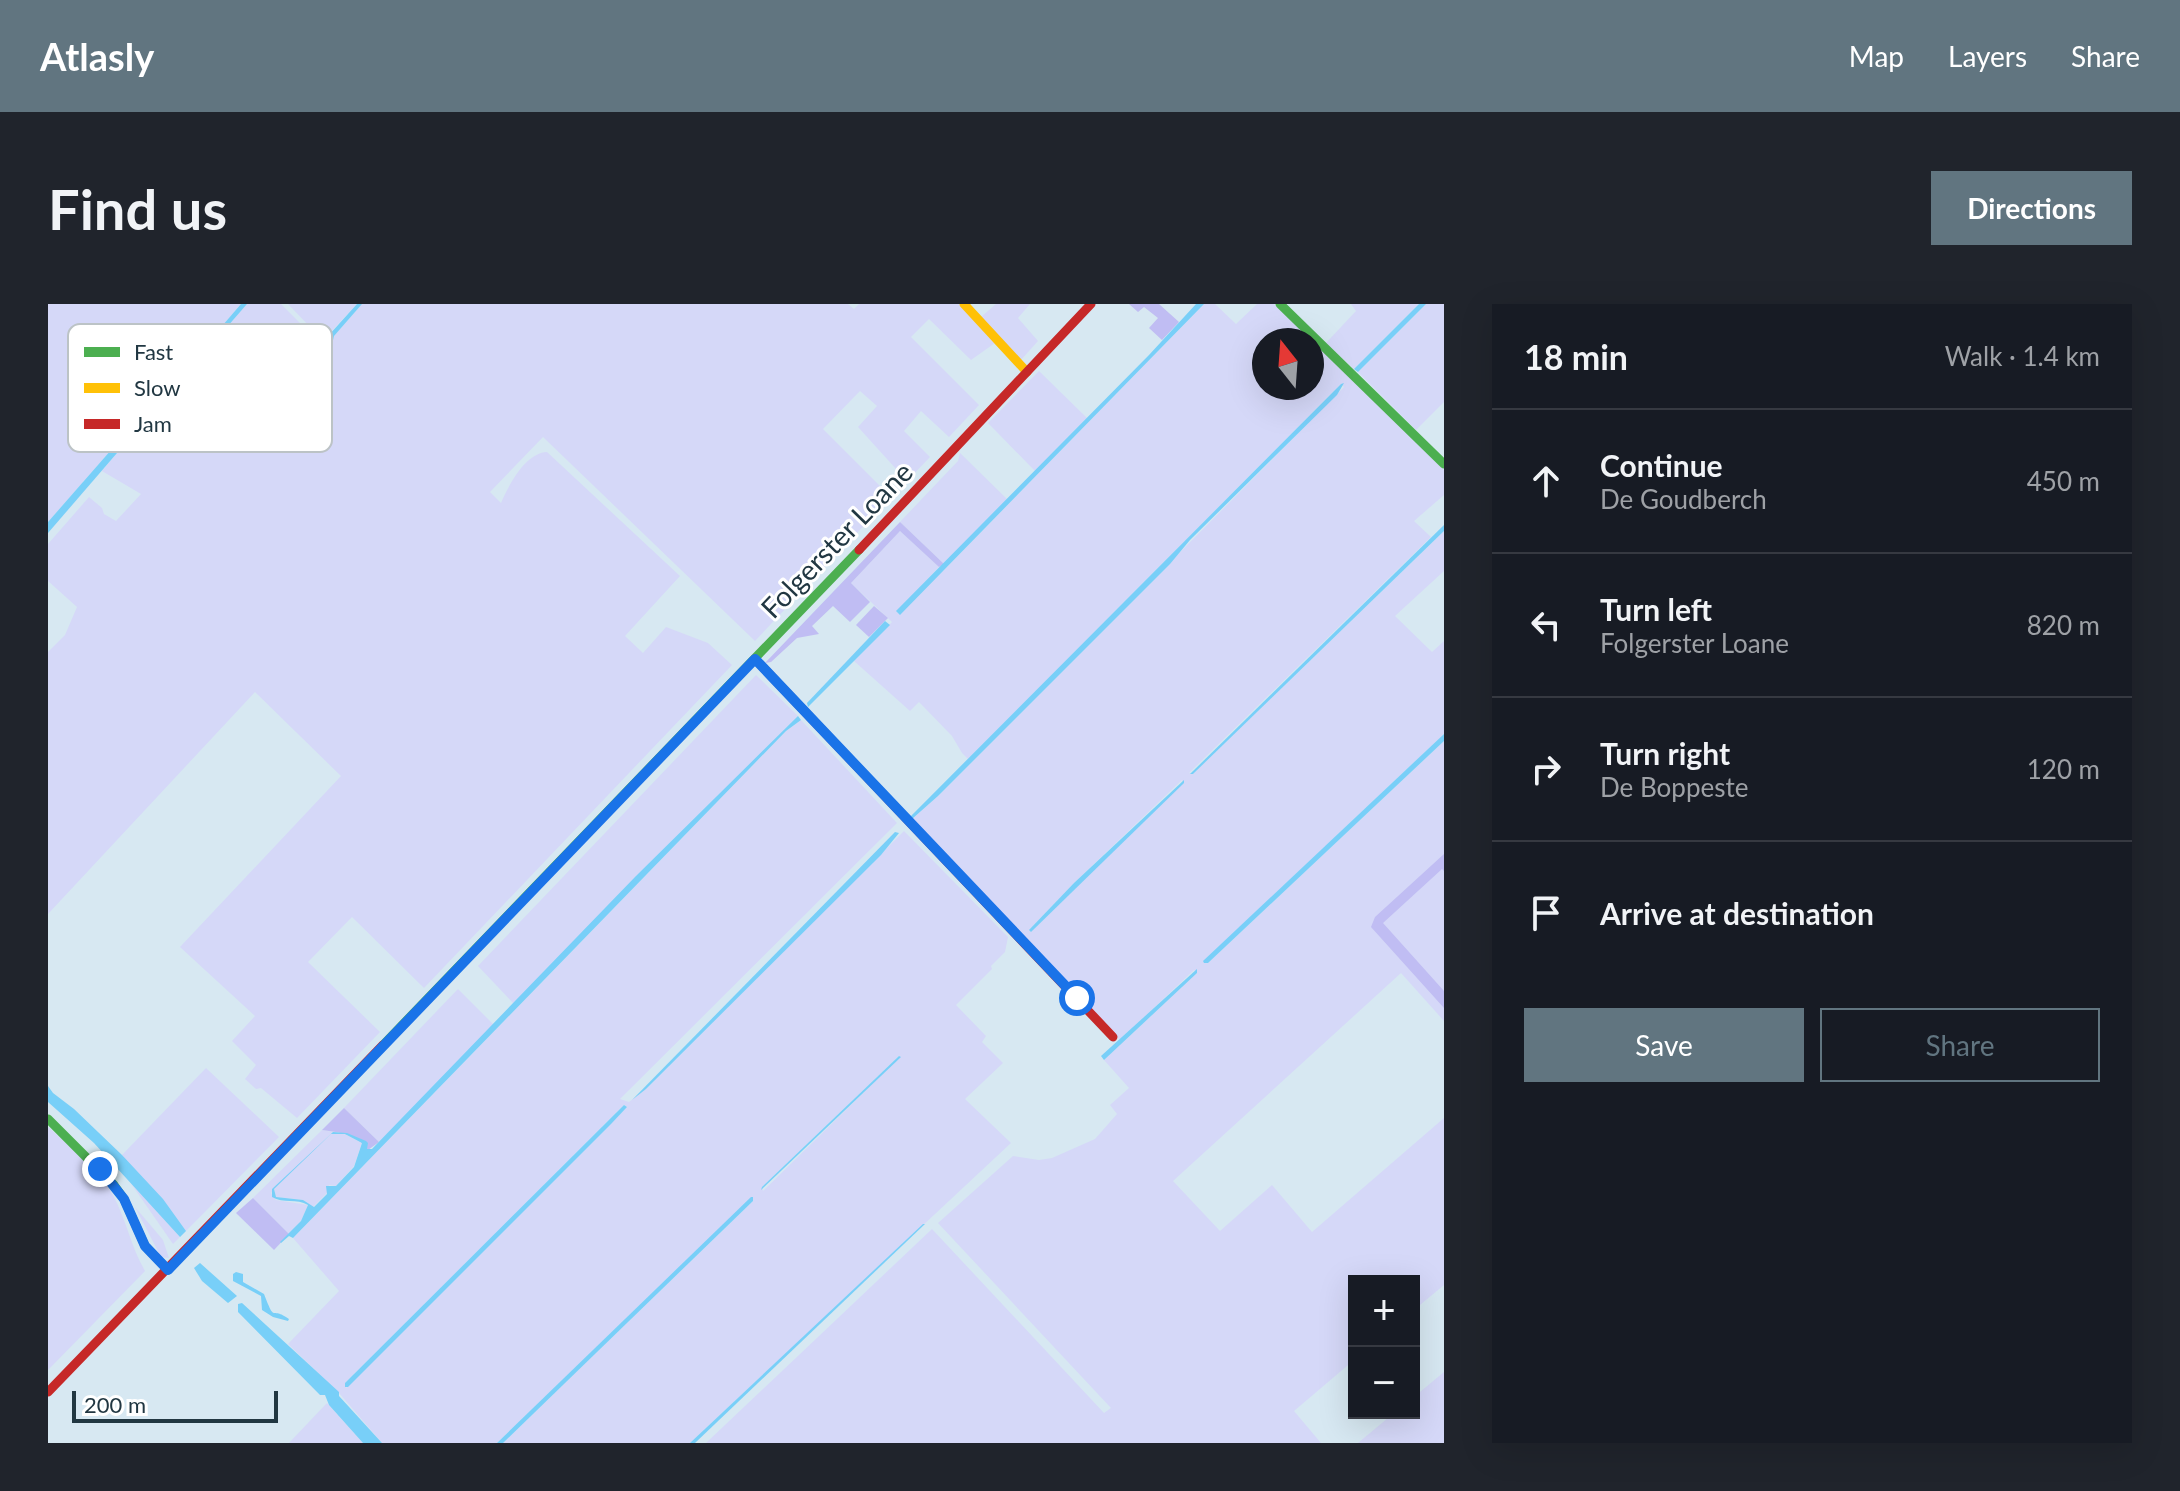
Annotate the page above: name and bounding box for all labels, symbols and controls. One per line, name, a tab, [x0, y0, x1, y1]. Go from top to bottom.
text: Atlasly	[40, 33, 154, 79]
text: Map	[1849, 39, 1904, 73]
text: Layers	[1948, 39, 2027, 73]
text: Share	[2071, 39, 2140, 73]
button: Directions	[1931, 171, 2132, 245]
text: Find us	[48, 175, 227, 242]
legend	[68, 324, 332, 452]
north arrow	[1252, 328, 1324, 400]
text: 18 min	[1524, 336, 1628, 377]
text: Fast	[134, 338, 173, 365]
text: Walk · 1.4 km	[1945, 340, 2100, 372]
text: Slow	[134, 374, 181, 401]
text: Jam	[134, 410, 172, 437]
text: Continue	[1600, 447, 1723, 483]
street label: Folgerster Loane	[753, 454, 919, 624]
icon: ahead	[1524, 459, 1568, 503]
text: 450 m	[2027, 465, 2100, 497]
text: De Goudberch	[1600, 483, 1767, 515]
text: Turn left	[1600, 591, 1712, 627]
icon: left	[1524, 603, 1568, 647]
text: 820 m	[2027, 609, 2100, 641]
text: Folgerster Loane	[1600, 627, 1789, 659]
text: Turn right	[1600, 735, 1730, 771]
icon: right	[1524, 747, 1568, 791]
text: 120 m	[2027, 753, 2100, 785]
text: De Boppeste	[1600, 771, 1748, 803]
icon: arrive	[1524, 891, 1568, 935]
text: Arrive at destination	[1600, 895, 1874, 931]
route start	[1059, 980, 1095, 1016]
button: Save	[1524, 1008, 1804, 1082]
button: Share	[1820, 1008, 2100, 1082]
route end	[82, 1151, 118, 1187]
map controls	[1348, 1275, 1420, 1419]
button: +	[1348, 1275, 1420, 1347]
button: −	[1348, 1347, 1420, 1419]
scale bar	[72, 1387, 278, 1423]
text: 200 m	[84, 1391, 146, 1418]

